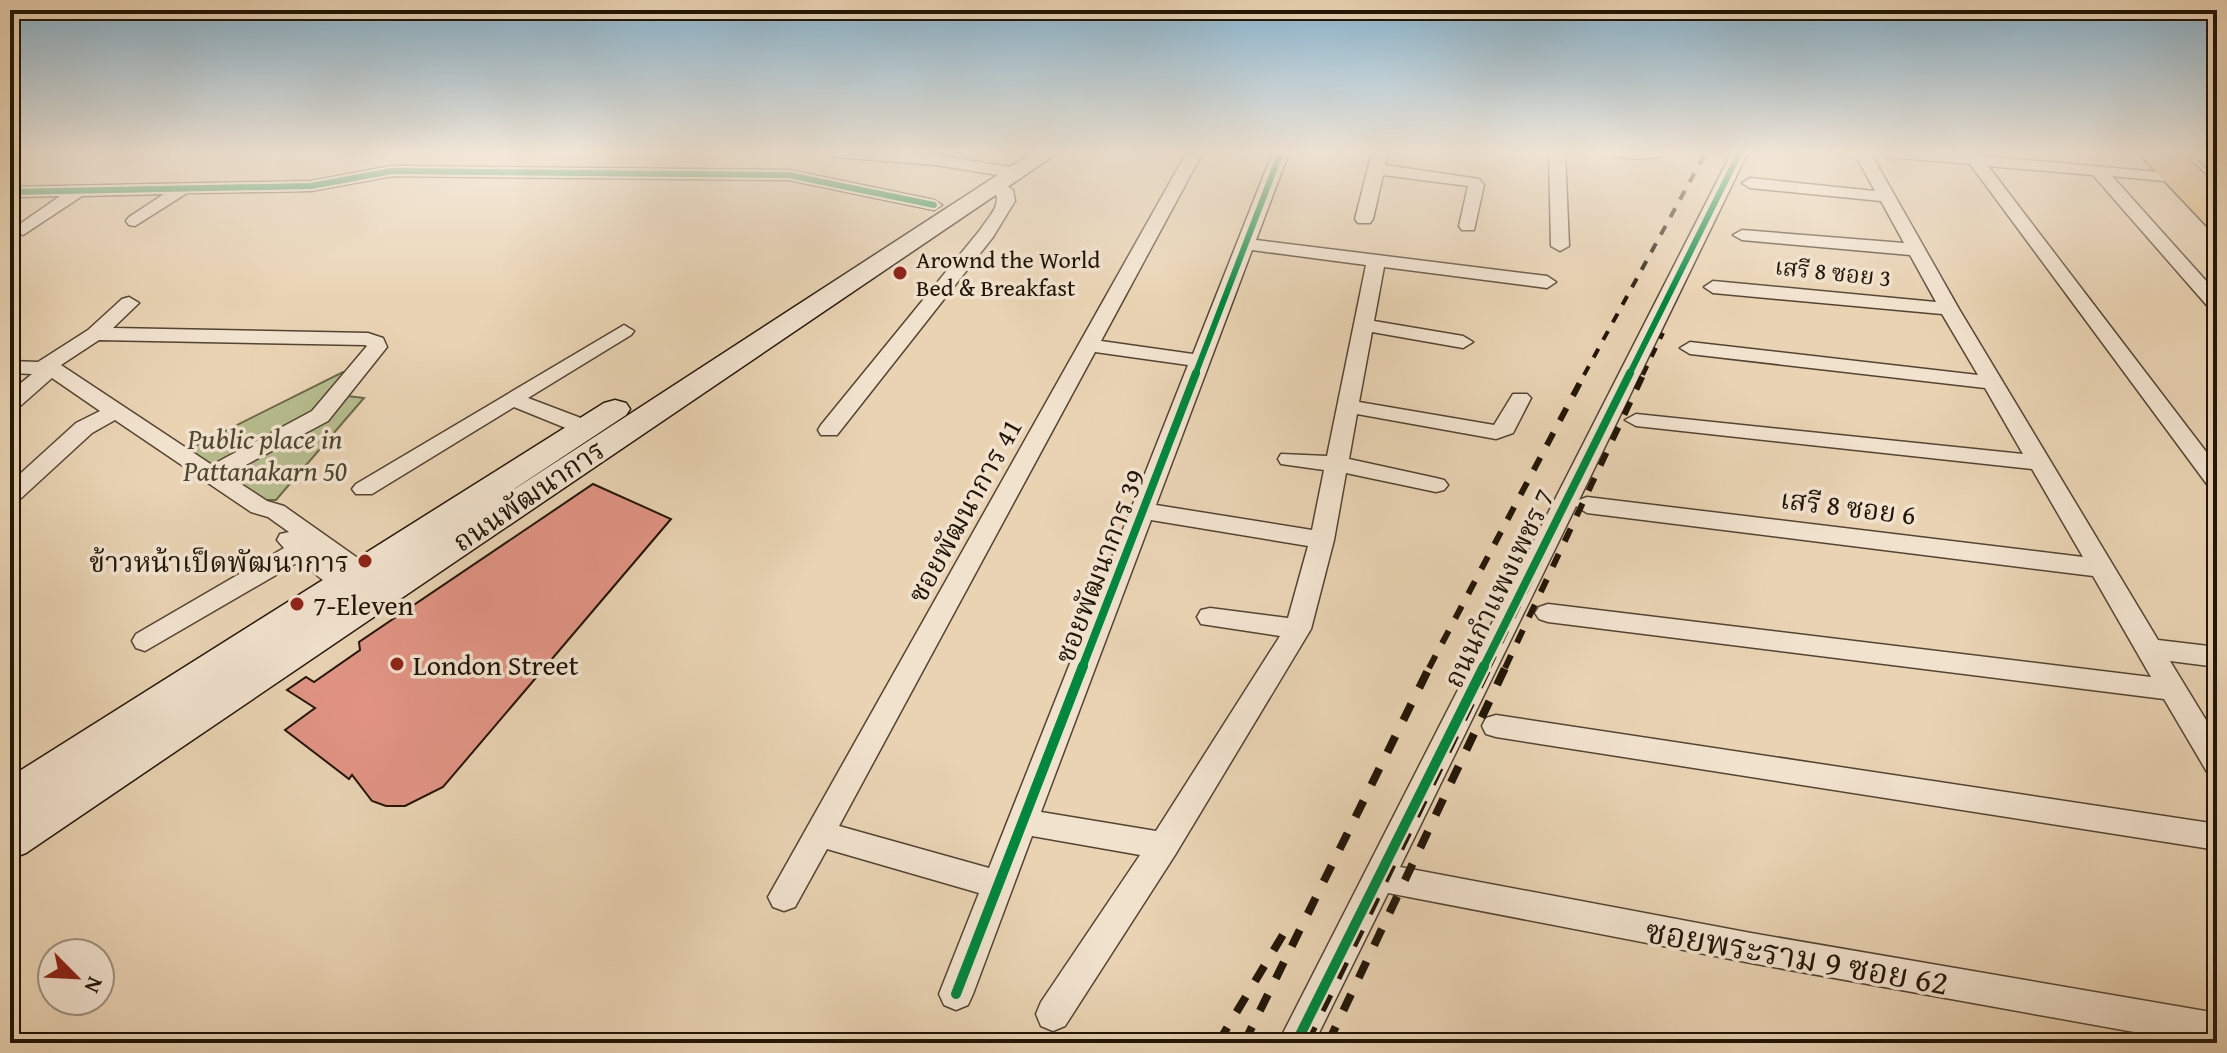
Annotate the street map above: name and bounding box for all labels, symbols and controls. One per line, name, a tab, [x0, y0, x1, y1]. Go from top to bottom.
place label: Arownd the World Bed & Breakfast	[916, 242, 1100, 305]
street label: เสรี 8 ซอย 3	[1773, 248, 1893, 296]
marker: Arownd the World Bed & Breakfast	[891, 264, 909, 282]
street label: ซอยพัฒนาการ 41	[896, 411, 1032, 609]
park label: Public place in Pattanakarn 50	[182, 418, 347, 491]
street label: ถนนพัฒนาการ	[444, 429, 612, 561]
street label: ซอยพัฒนาการ 39	[1043, 463, 1155, 669]
street label: เสรี 8 ซอย 6	[1778, 477, 1918, 535]
street label: ถนนกำแพงเพชร 7	[1432, 482, 1564, 694]
place label: ข้าวหน้าเป็ดพัฒนาการ	[89, 541, 349, 582]
marker: ข้าวหน้าเป็ดพัฒนาการ	[356, 552, 374, 570]
place label: 7-Eleven	[313, 584, 414, 625]
marker: 7-Eleven	[288, 595, 306, 613]
place label: London Street	[413, 644, 579, 685]
marker: London Street	[388, 655, 406, 673]
street label: ซอยพระราม 9 ซอย 62	[1642, 905, 1952, 1007]
north arrow	[36, 937, 116, 1017]
text: N	[77, 972, 112, 999]

